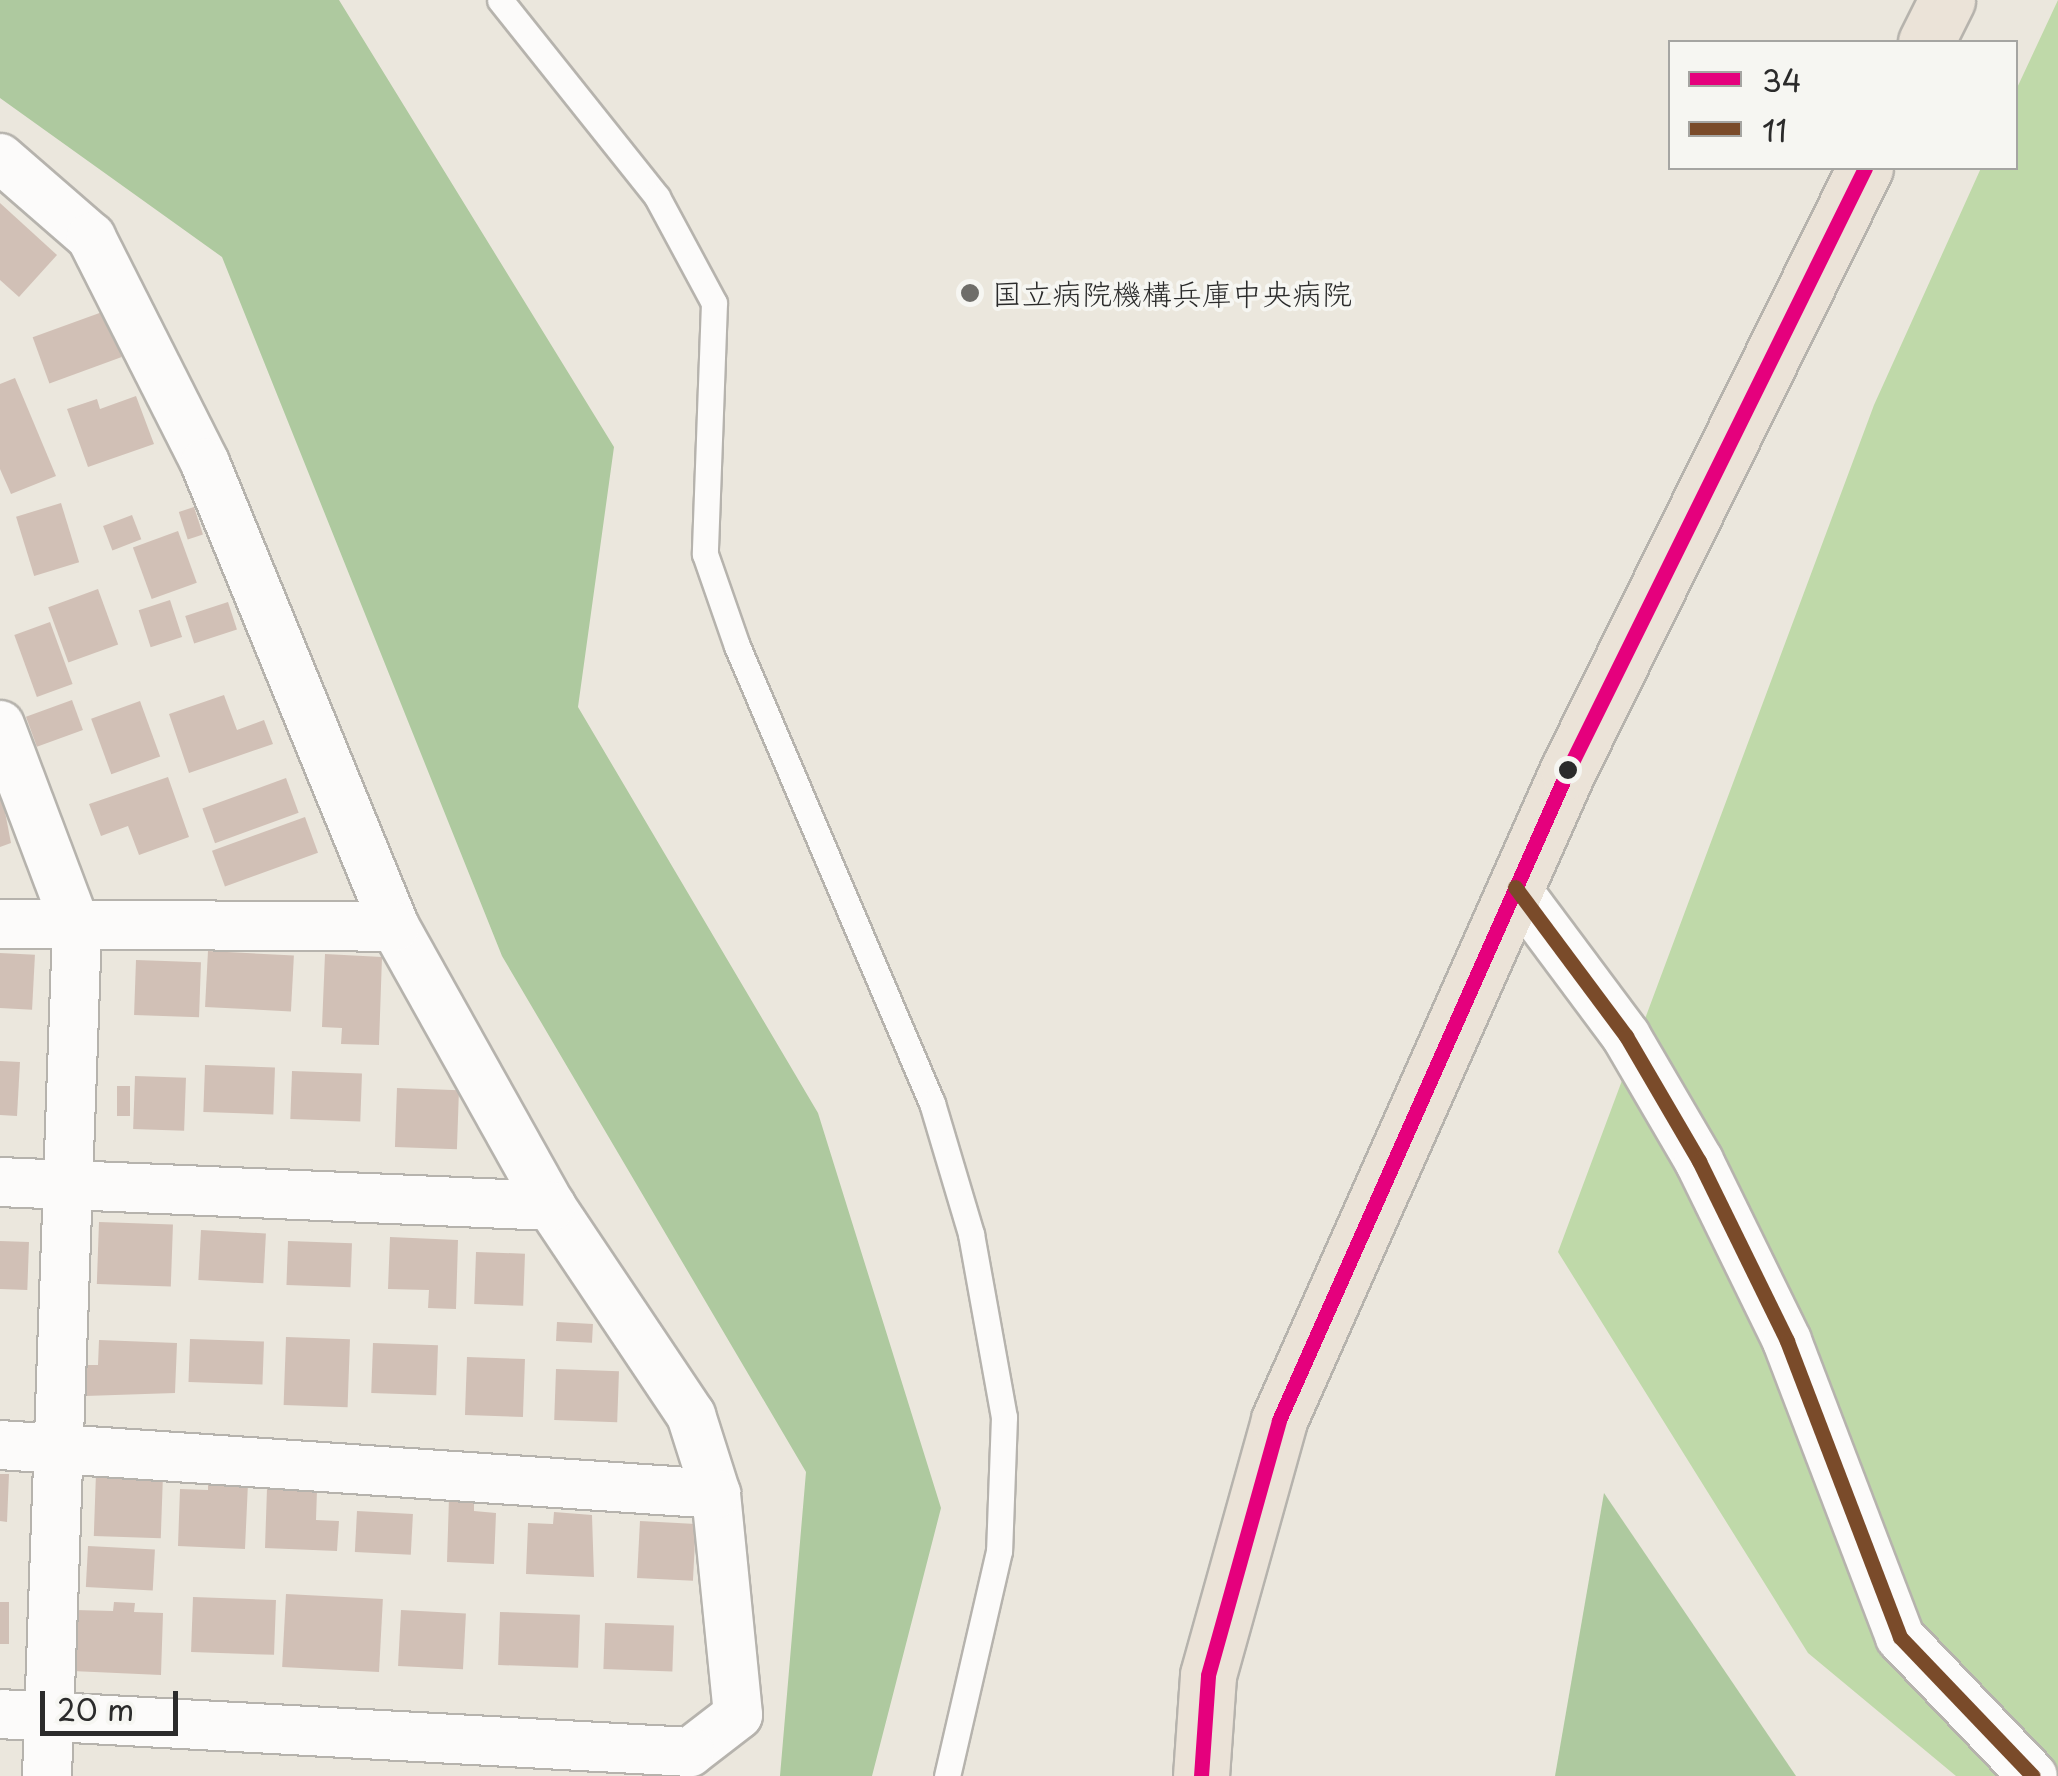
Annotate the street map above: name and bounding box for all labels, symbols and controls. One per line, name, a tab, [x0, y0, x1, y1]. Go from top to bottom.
legend	[1668, 40, 2018, 170]
text: 34	[1762, 57, 1802, 102]
text: 11	[1762, 107, 1787, 152]
place label: 国立病院機構兵庫中央病院	[992, 275, 1352, 311]
marker: 国立病院機構兵庫中央病院	[957, 280, 983, 306]
unlabelled marker	[1558, 760, 1578, 780]
scale bar	[45, 1671, 182, 1733]
text: 20 m	[57, 1686, 134, 1731]

